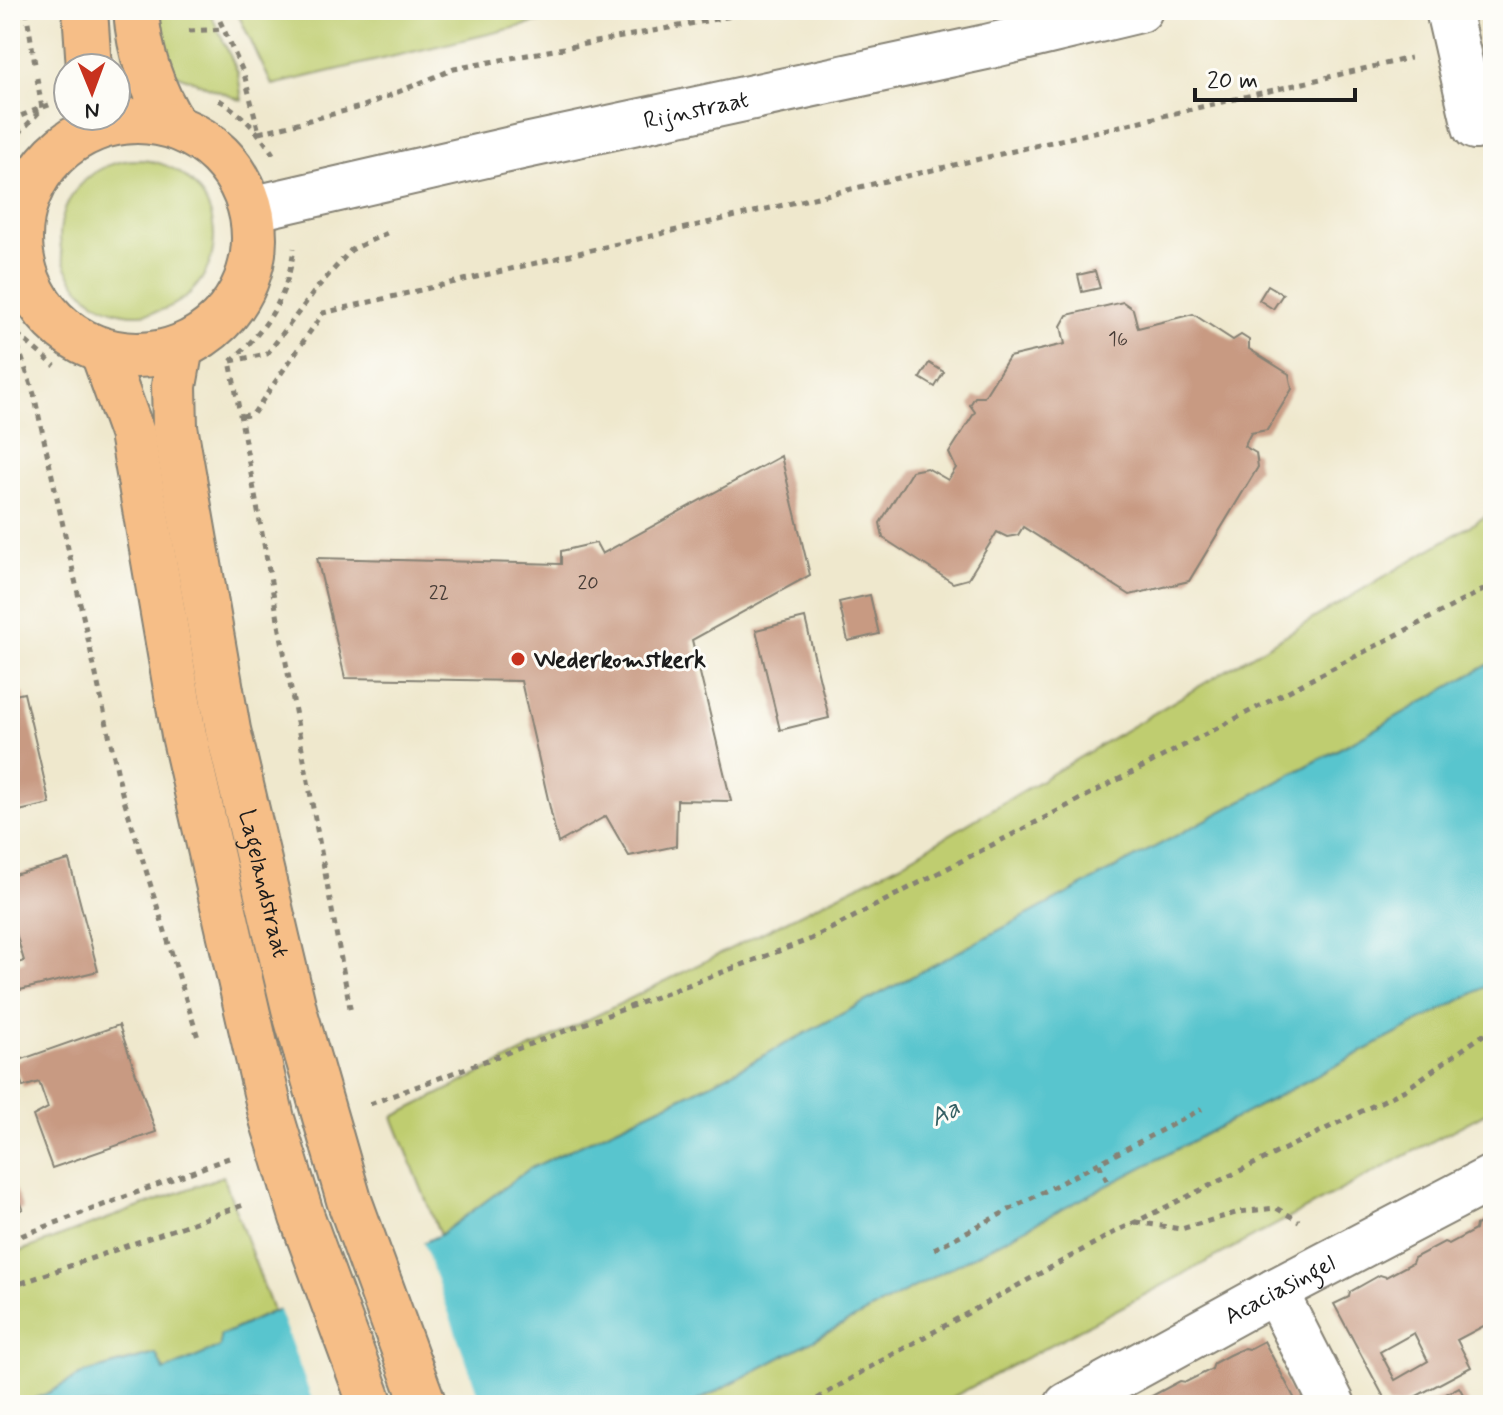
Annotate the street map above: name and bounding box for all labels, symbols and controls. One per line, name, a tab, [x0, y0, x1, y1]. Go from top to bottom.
north arrow	[52, 52, 132, 132]
scale bar	[1195, 52, 1355, 102]
text: 20 m	[1207, 66, 1258, 97]
street label: Rijnstraat	[641, 84, 752, 137]
text: N	[85, 96, 100, 124]
house number: 16	[1108, 326, 1128, 353]
house number: 20	[577, 570, 599, 597]
house number: 22	[429, 580, 449, 607]
place label: Wederkomstkerk	[533, 645, 706, 676]
marker: Wederkomstkerk	[509, 650, 527, 668]
street label: Lagelandstraat	[230, 807, 295, 961]
water label: Aa	[924, 1092, 966, 1136]
street label: Acaciasingel	[1219, 1248, 1341, 1333]

